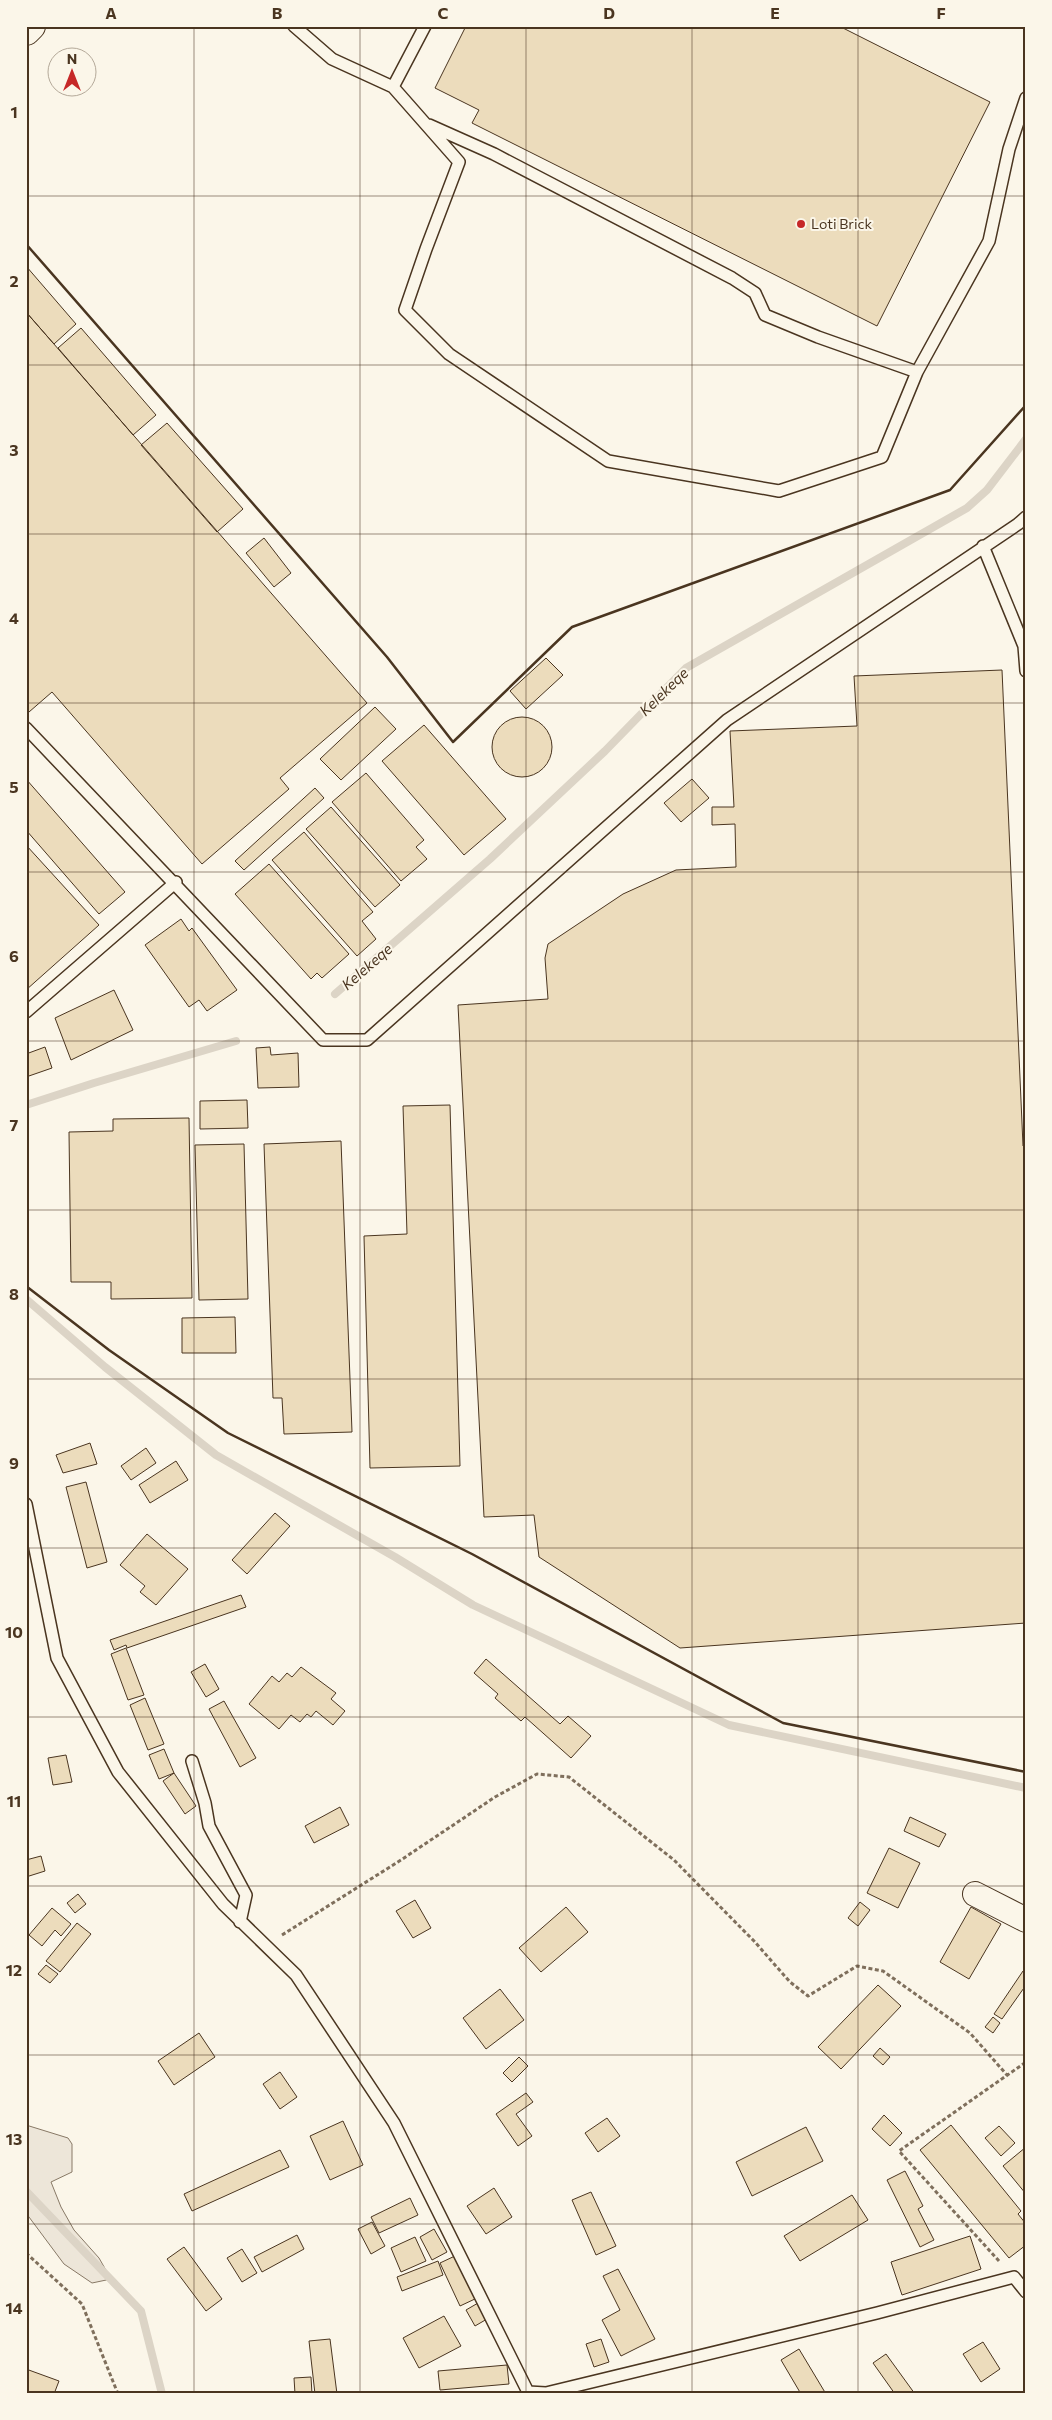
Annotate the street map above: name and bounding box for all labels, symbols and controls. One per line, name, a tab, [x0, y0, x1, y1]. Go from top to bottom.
text: A	[105, 3, 117, 22]
text: B	[272, 3, 283, 22]
text: C	[438, 3, 449, 22]
text: D	[603, 3, 615, 22]
text: E	[770, 3, 780, 22]
text: F	[936, 3, 946, 22]
north arrow	[48, 48, 98, 98]
text: N	[67, 50, 77, 67]
text: 1	[10, 102, 18, 121]
place label: Loti Brick	[811, 215, 872, 232]
marker: Loti Brick	[795, 218, 807, 230]
text: 2	[9, 271, 19, 290]
text: 3	[9, 440, 19, 459]
text: 4	[9, 608, 19, 627]
water label: Kelekeqe	[635, 663, 692, 719]
text: 5	[9, 777, 19, 796]
water label: Kelekeqe	[337, 939, 395, 993]
text: 6	[9, 946, 19, 965]
text: 7	[10, 1115, 19, 1134]
text: 8	[9, 1284, 19, 1303]
text: 9	[9, 1453, 19, 1472]
text: 10	[5, 1622, 23, 1641]
text: 11	[7, 1791, 21, 1810]
text: 12	[6, 1960, 22, 1979]
text: 13	[6, 2129, 22, 2148]
text: 14	[5, 2298, 23, 2317]

